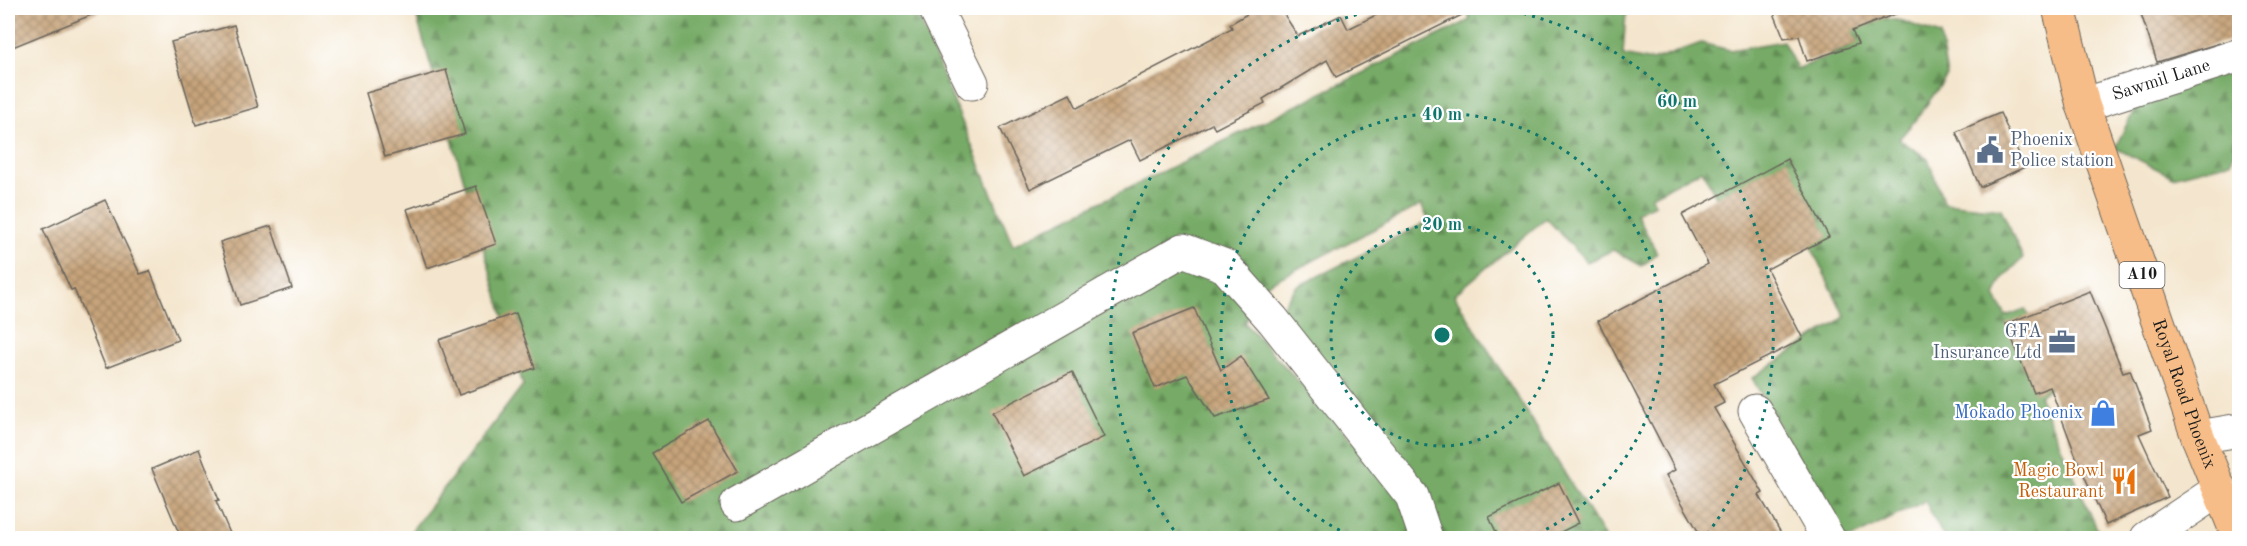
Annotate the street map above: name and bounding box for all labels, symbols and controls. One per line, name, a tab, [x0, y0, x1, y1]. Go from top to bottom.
street label: Sawmil Lane	[2110, 56, 2212, 104]
text: 60 m	[1657, 93, 1697, 111]
text: 40 m	[1422, 106, 1462, 124]
place label: Phoenix Police station	[2010, 131, 2114, 170]
public building icon: Phoenix Police station	[1975, 135, 2005, 165]
text: 20 m	[1422, 216, 1462, 234]
road number: A10	[2120, 262, 2164, 288]
street label: Royal Road Phoenix	[2149, 317, 2219, 472]
place label: GFA Insurance Ltd	[1933, 323, 2042, 362]
centre of rings	[1432, 325, 1452, 345]
office icon: GFA Insurance Ltd	[2047, 327, 2077, 357]
shop icon: Mokado Phoenix	[2088, 398, 2118, 428]
place label: Mokado Phoenix	[1954, 404, 2083, 422]
place label: Magic Bowl Restaurant	[2013, 462, 2104, 501]
restaurant icon: Magic Bowl Restaurant	[2109, 466, 2139, 496]

